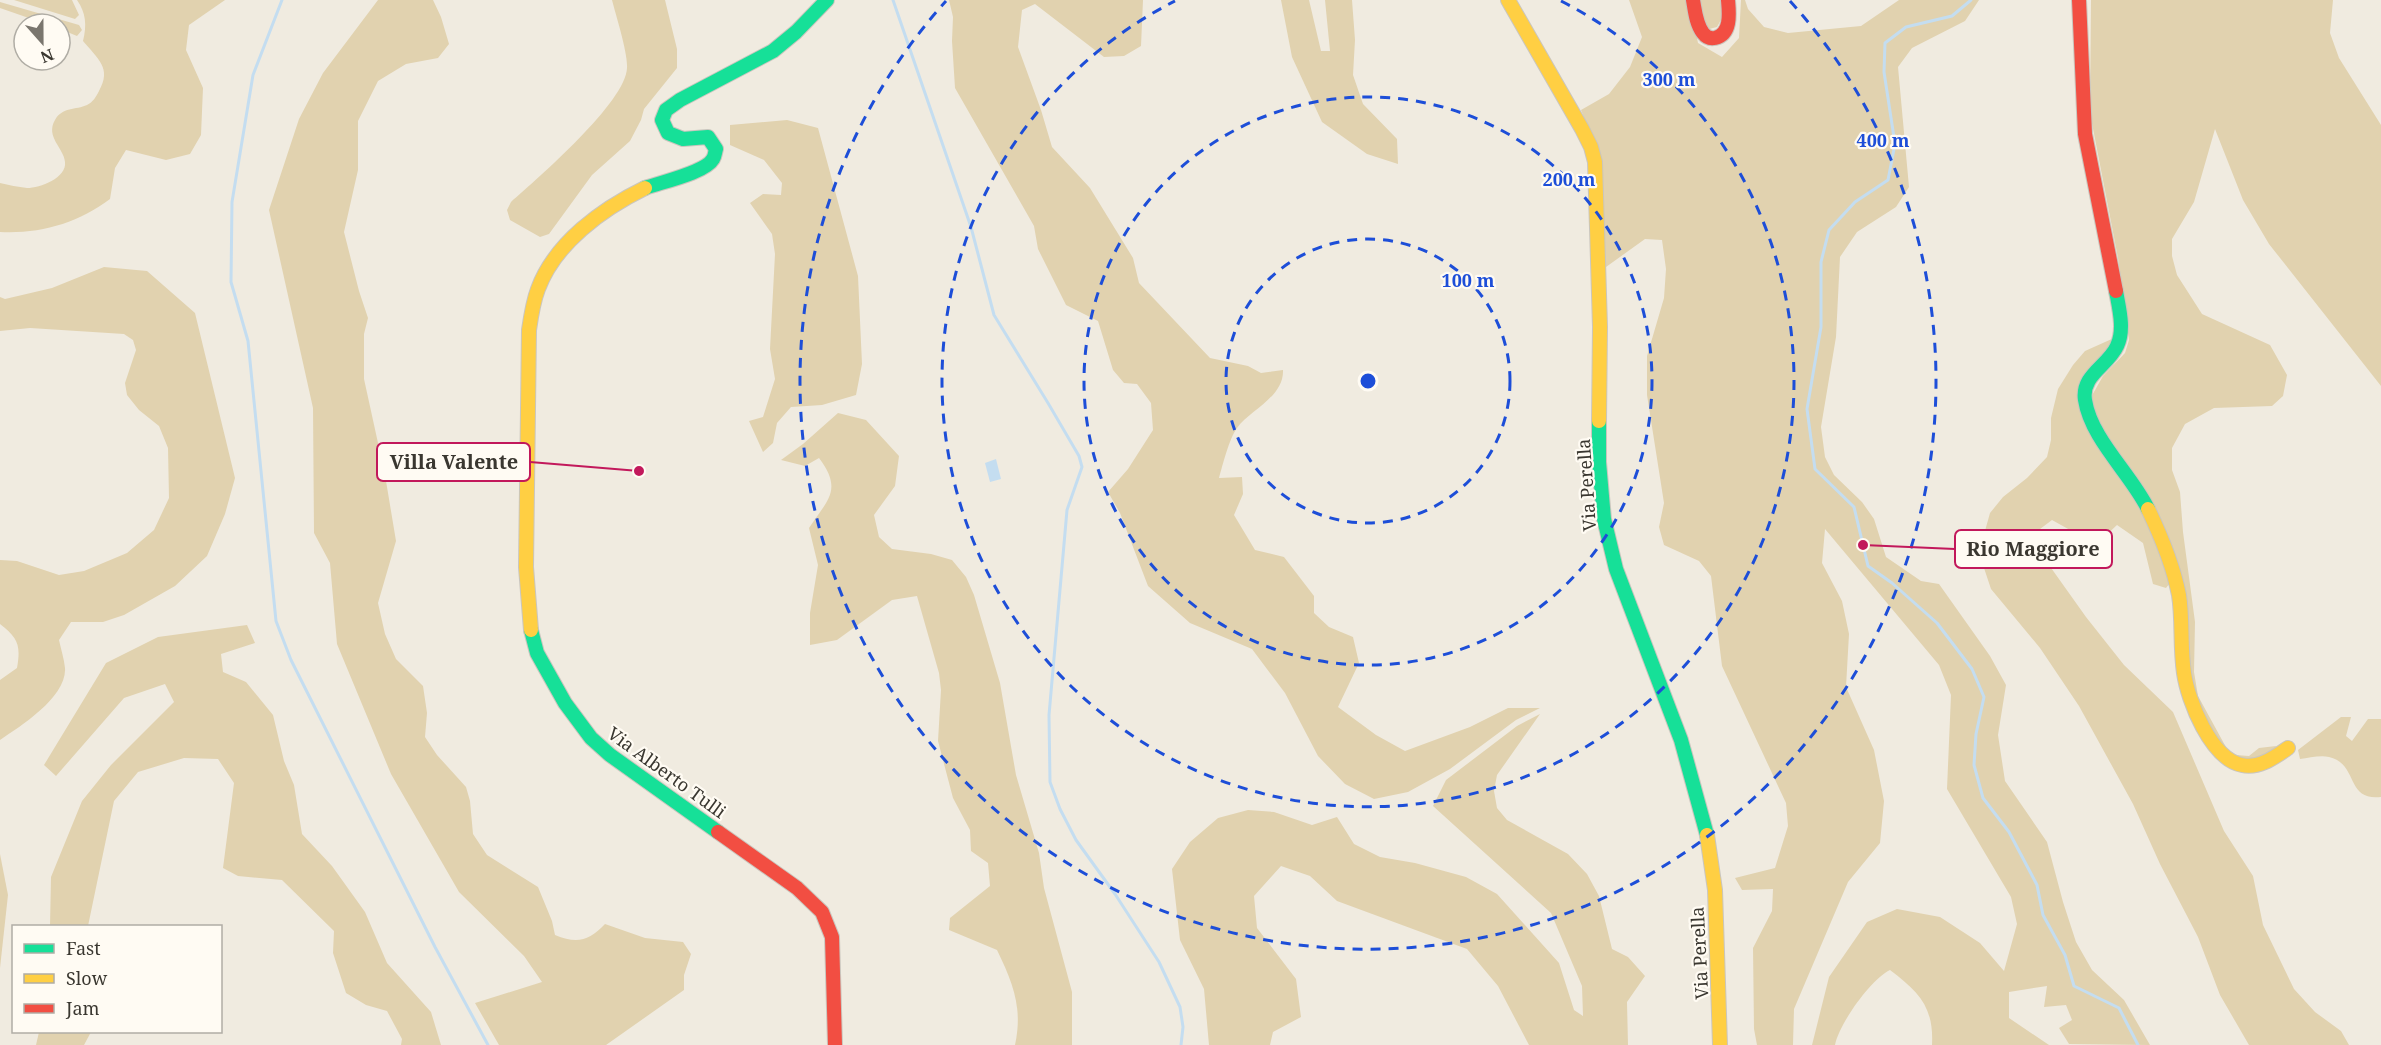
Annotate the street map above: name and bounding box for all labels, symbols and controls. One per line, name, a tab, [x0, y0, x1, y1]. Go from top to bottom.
north arrow	[12, 12, 72, 72]
text: N	[37, 43, 57, 69]
text: 300 m	[1643, 67, 1696, 91]
text: 400 m	[1857, 128, 1910, 152]
text: 200 m	[1543, 167, 1596, 191]
text: 100 m	[1442, 268, 1495, 292]
centre of rings	[1358, 371, 1378, 391]
street label: Via Perella	[1571, 438, 1601, 532]
callout: Villa Valente	[377, 443, 530, 481]
text: Villa Valente	[390, 448, 518, 475]
callout: Rio Maggiore	[1955, 530, 2112, 568]
text: Rio Maggiore	[1966, 535, 2100, 562]
street label: Via Alberto Tulli	[603, 721, 731, 823]
street label: Via Perella	[1685, 906, 1713, 1000]
legend	[12, 925, 222, 1033]
text: Fast	[66, 936, 101, 960]
text: Slow	[66, 966, 108, 990]
text: Jam	[65, 996, 100, 1020]

